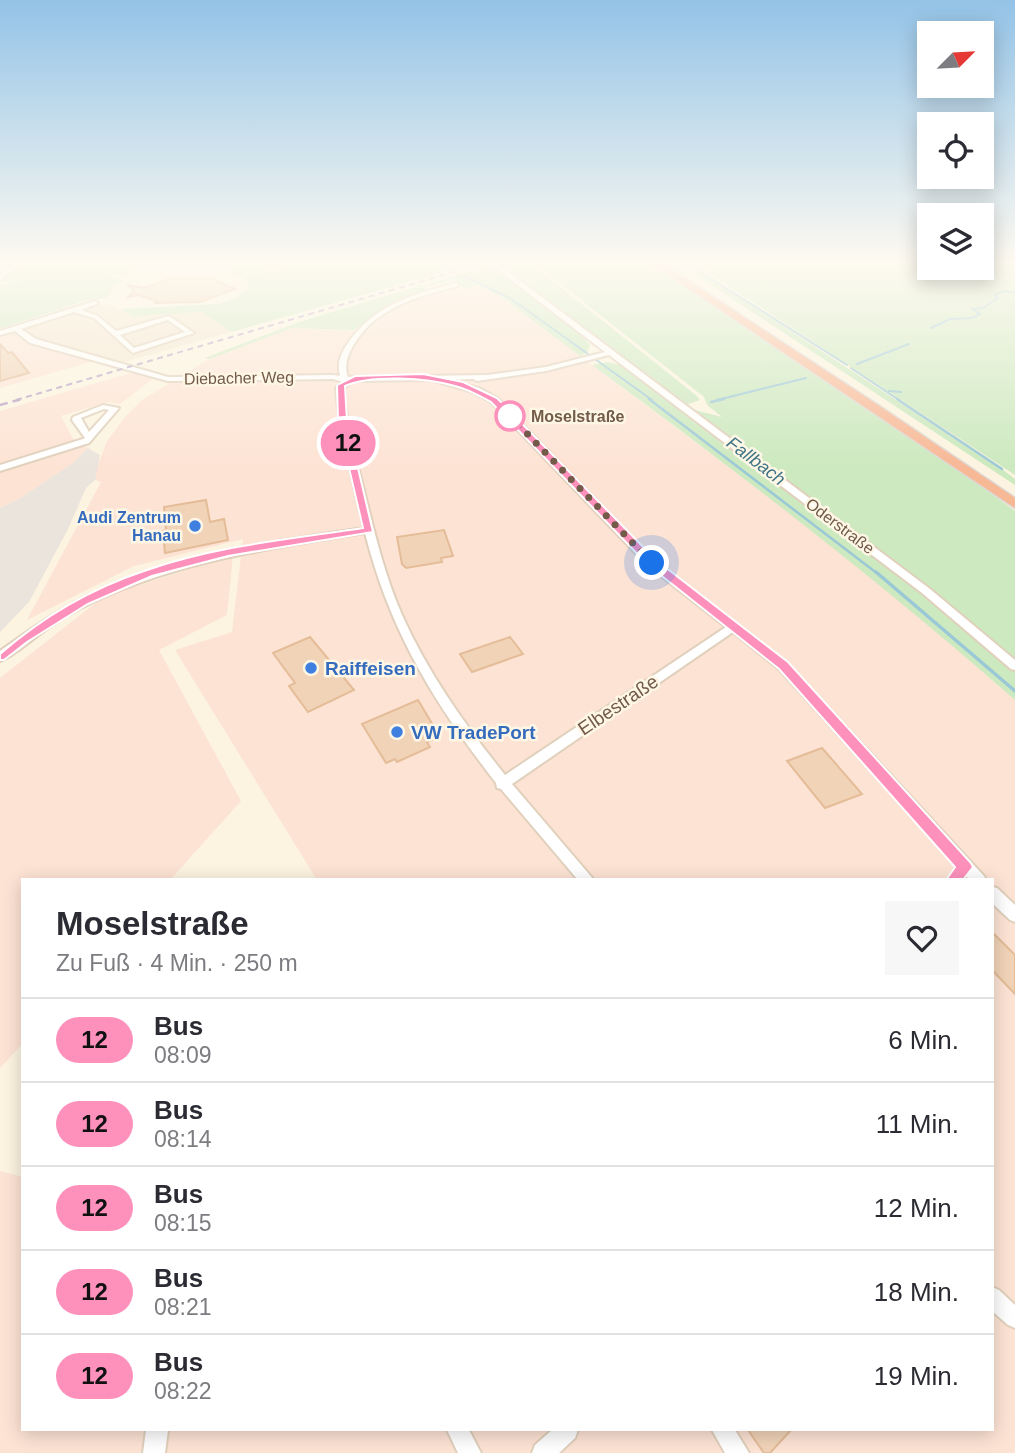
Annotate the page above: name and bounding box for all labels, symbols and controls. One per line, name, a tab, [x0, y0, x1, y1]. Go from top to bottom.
north arrow	[917, 21, 994, 98]
map controls	[917, 21, 994, 280]
button: locate	[917, 112, 994, 189]
button: layers	[917, 203, 994, 280]
street label: Diebacher Weg	[184, 369, 294, 387]
marker: Moselstraße	[495, 401, 525, 431]
place label: Moselstraße	[531, 408, 624, 425]
line badge: 12	[316, 420, 380, 466]
text: 12	[335, 429, 361, 456]
water label: Fallbach	[723, 433, 789, 489]
street label: Oderstraße	[803, 495, 878, 557]
place label: Audi Zentrum Hanau	[77, 509, 181, 544]
marker: Audi Zentrum Hanau	[187, 518, 203, 534]
your location	[634, 545, 669, 580]
place label: Raiffeisen	[325, 658, 416, 679]
marker: Raiffeisen	[303, 660, 319, 676]
street label: Elbestraße	[574, 671, 662, 739]
place label: VW TradePort	[411, 722, 536, 743]
marker: VW TradePort	[389, 724, 405, 740]
button: heart	[885, 901, 959, 975]
text: Moselstraße	[56, 905, 249, 942]
text: Zu Fuß · 4 Min. · 250 m	[56, 950, 298, 976]
text: Bus	[154, 1011, 203, 1041]
text: 6 Min.	[888, 1025, 959, 1055]
text: 12	[81, 1026, 108, 1053]
text: 08:09	[154, 1042, 212, 1068]
text: Bus	[154, 1095, 203, 1125]
text: 11 Min.	[876, 1109, 959, 1139]
text: 12	[81, 1110, 108, 1137]
text: 08:14	[154, 1126, 212, 1152]
text: Bus	[154, 1179, 203, 1209]
text: 12 Min.	[874, 1193, 959, 1223]
text: 12	[81, 1194, 108, 1221]
text: 08:15	[154, 1210, 212, 1236]
text: Bus	[154, 1263, 203, 1293]
text: 18 Min.	[874, 1277, 959, 1307]
text: 12	[81, 1278, 108, 1305]
text: 08:21	[154, 1294, 212, 1320]
text: Bus	[154, 1347, 203, 1377]
text: 19 Min.	[874, 1361, 959, 1391]
text: 12	[81, 1362, 108, 1389]
text: 08:22	[154, 1378, 212, 1404]

